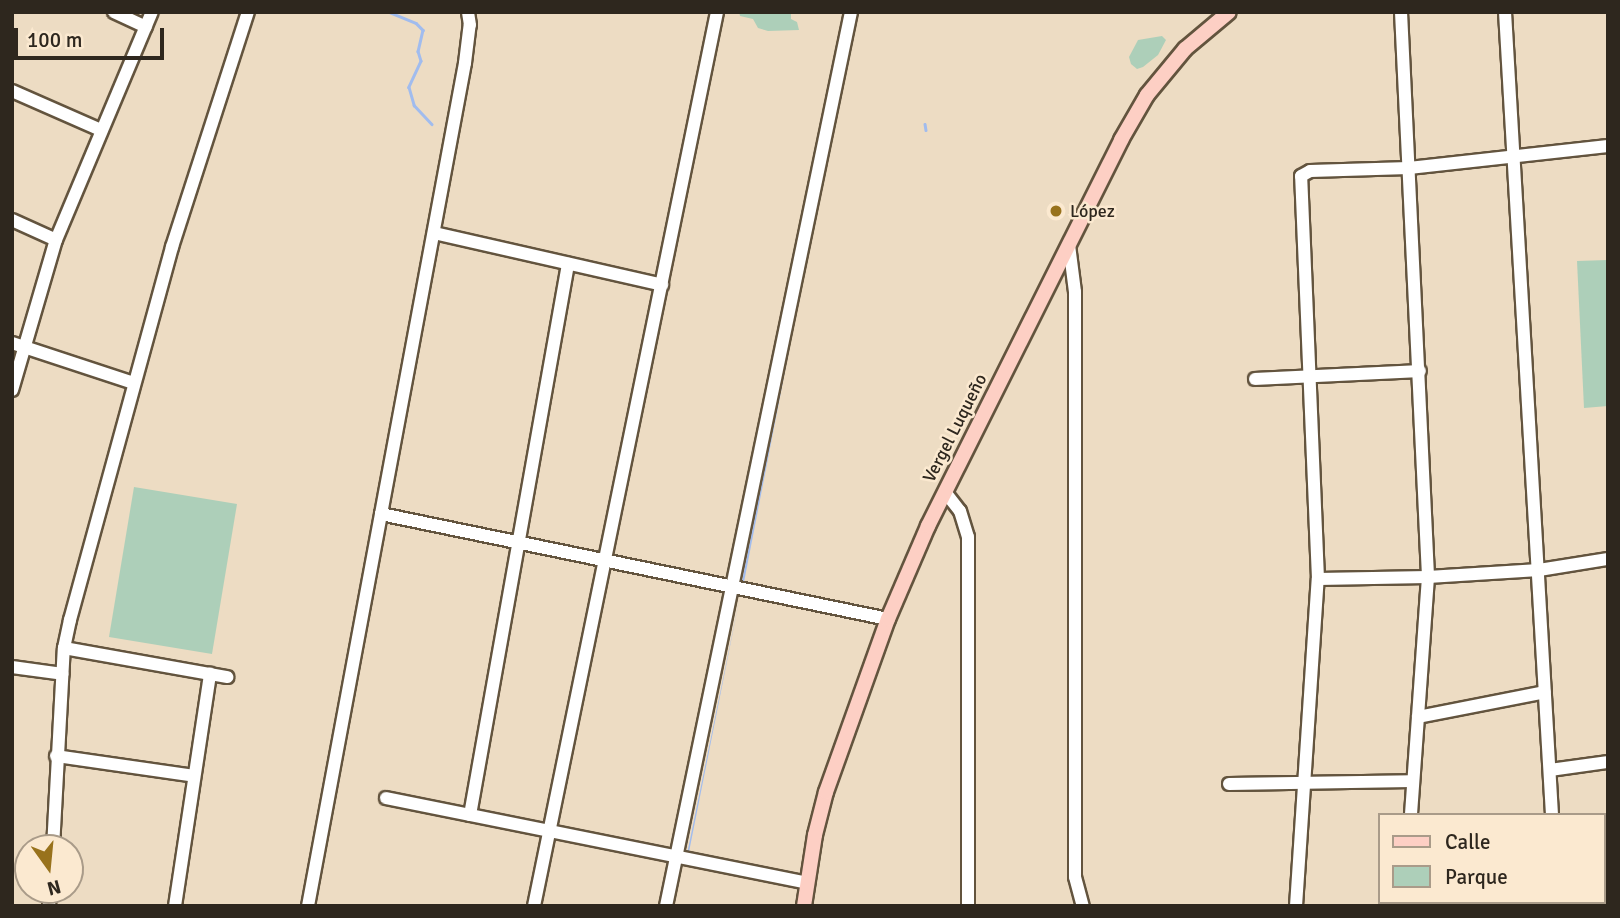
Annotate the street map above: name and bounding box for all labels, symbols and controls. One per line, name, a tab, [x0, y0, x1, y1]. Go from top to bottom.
scale bar	[18, 14, 168, 58]
text: 100 m	[27, 27, 82, 53]
place label: López	[1070, 200, 1115, 222]
marker: López	[1048, 203, 1064, 219]
street label: Vergel Luqueño	[918, 370, 992, 486]
legend	[1378, 813, 1606, 904]
text: Calle	[1445, 829, 1491, 855]
north arrow	[14, 834, 84, 904]
text: Parque	[1445, 864, 1508, 890]
text: N	[44, 874, 63, 901]

